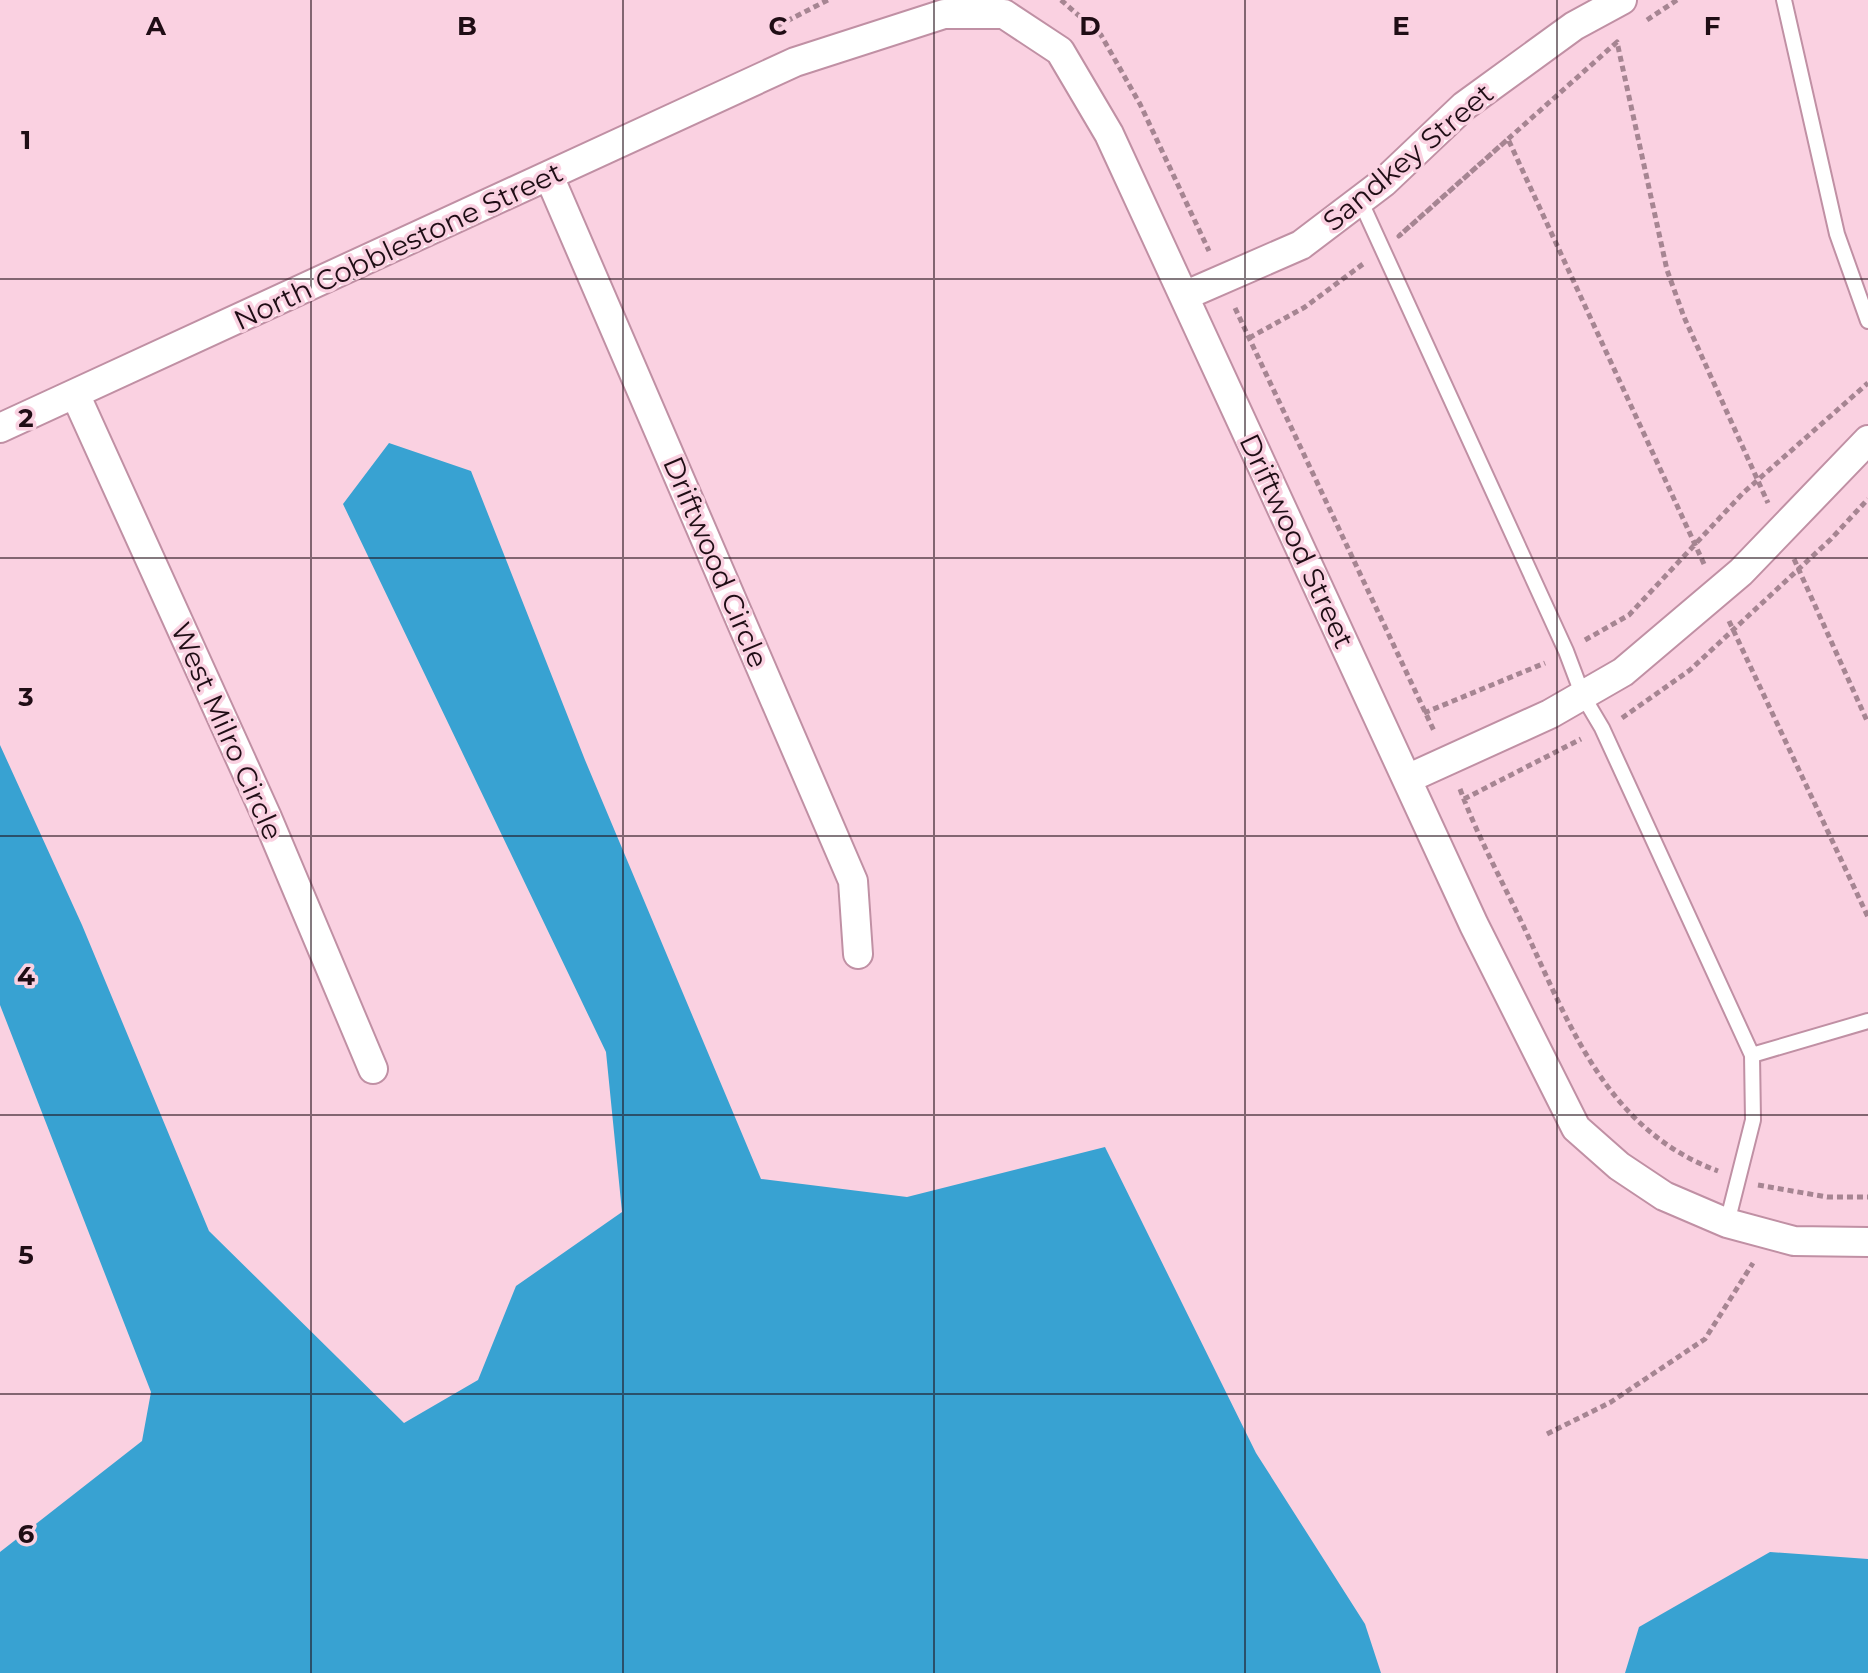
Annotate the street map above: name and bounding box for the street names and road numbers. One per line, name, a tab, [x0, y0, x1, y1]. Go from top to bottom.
street label: Sandkey Street	[1316, 76, 1500, 238]
street label: North Cobblestone Street	[228, 155, 568, 337]
street label: Driftwood Street	[1232, 428, 1362, 654]
street label: Driftwood Circle	[656, 451, 776, 673]
street label: West Milro Circle	[164, 617, 290, 845]

